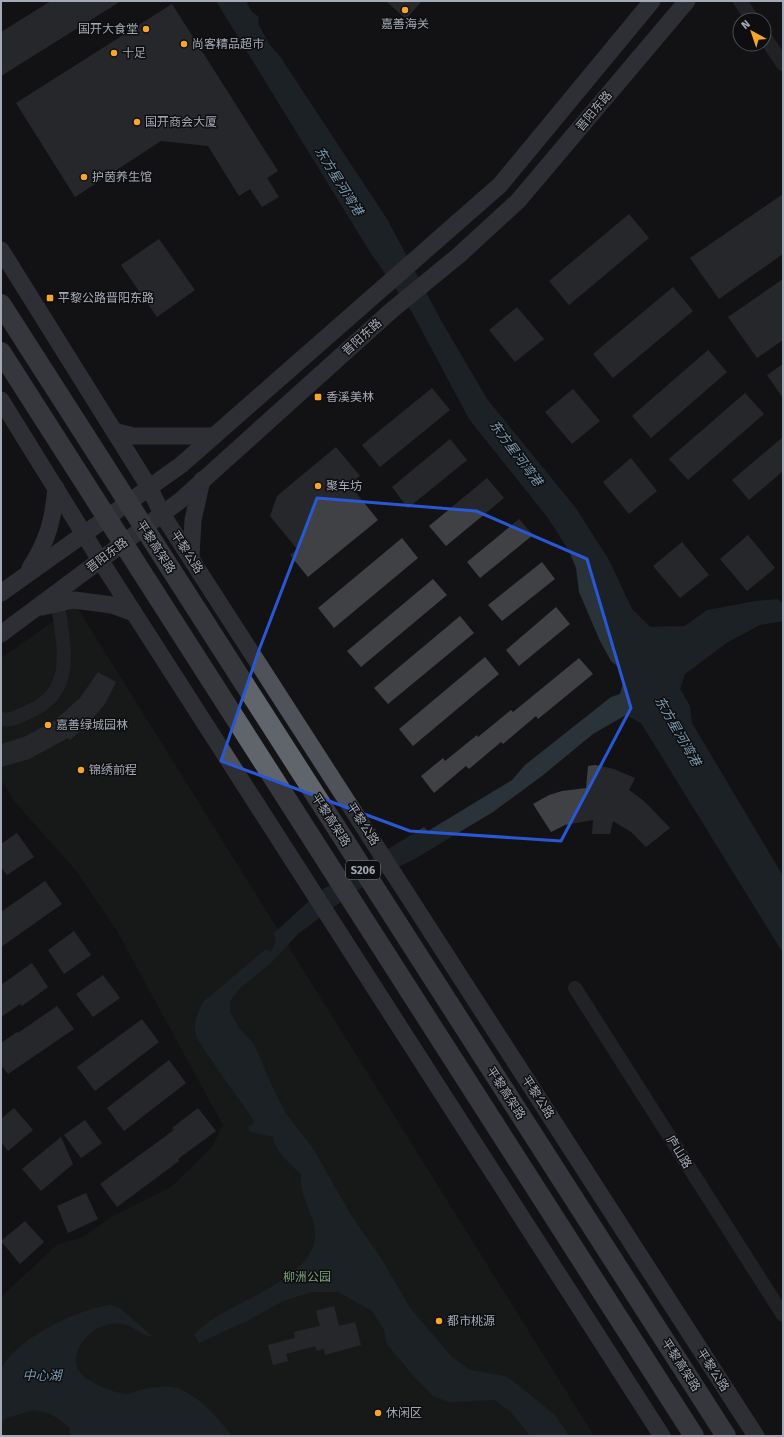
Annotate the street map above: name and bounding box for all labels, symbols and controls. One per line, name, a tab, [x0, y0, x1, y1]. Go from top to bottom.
marker: 嘉善海关	[400, 5, 410, 15]
north arrow	[732, 12, 772, 52]
place label: 嘉善海关	[381, 17, 429, 31]
text: N	[739, 17, 753, 32]
place label: 国开大食堂	[78, 22, 138, 36]
marker: 国开大食堂	[141, 24, 151, 34]
place label: 尚客精品超市	[192, 37, 264, 51]
marker: 尚客精品超市	[179, 39, 189, 49]
place label: 十足	[122, 46, 146, 60]
marker: 十足	[109, 48, 119, 58]
street label: 晋阳东路	[573, 88, 615, 134]
place label: 国开商会大厦	[145, 115, 217, 129]
marker: 国开商会大厦	[132, 117, 142, 127]
water label: 东方星河湾港	[312, 144, 367, 220]
place label: 护茵养生馆	[92, 170, 152, 184]
marker: 护茵养生馆	[79, 172, 89, 182]
place label: 平黎公路晋阳东路	[58, 291, 154, 305]
marker: 平黎公路晋阳东路	[45, 293, 55, 303]
street label: 晋阳东路	[339, 316, 385, 358]
place label: 香溪美林	[326, 390, 374, 404]
marker: 香溪美林	[313, 392, 323, 402]
water label: 东方星河湾港	[487, 417, 547, 490]
place label: 聚车坊	[326, 479, 362, 493]
marker: 聚车坊	[313, 481, 323, 491]
street label: 平黎高架路	[134, 518, 178, 576]
street label: 平黎公路	[168, 528, 206, 576]
street label: 晋阳东路	[84, 535, 130, 575]
water label: 东方星河湾港	[652, 693, 705, 770]
place label: 嘉善绿城园林	[56, 718, 128, 732]
marker: 嘉善绿城园林	[43, 720, 53, 730]
place label: 锦绣前程	[89, 763, 137, 777]
marker: 锦绣前程	[76, 765, 86, 775]
street label: 平黎高架路	[309, 791, 353, 849]
street label: 平黎公路	[344, 800, 382, 848]
road number: S206	[346, 861, 380, 879]
street label: 平黎高架路	[484, 1064, 528, 1122]
street label: 平黎公路	[519, 1073, 557, 1121]
street label: 庐山路	[664, 1133, 694, 1171]
park label: 柳洲公园	[283, 1270, 331, 1284]
place label: 都市桃源	[447, 1314, 495, 1328]
marker: 都市桃源	[434, 1316, 444, 1326]
street label: 平黎高架路	[659, 1336, 703, 1394]
street label: 平黎公路	[694, 1346, 732, 1394]
water label: 中心湖	[22, 1368, 63, 1383]
place label: 休闲区	[386, 1406, 422, 1420]
marker: 休闲区	[373, 1408, 383, 1418]

